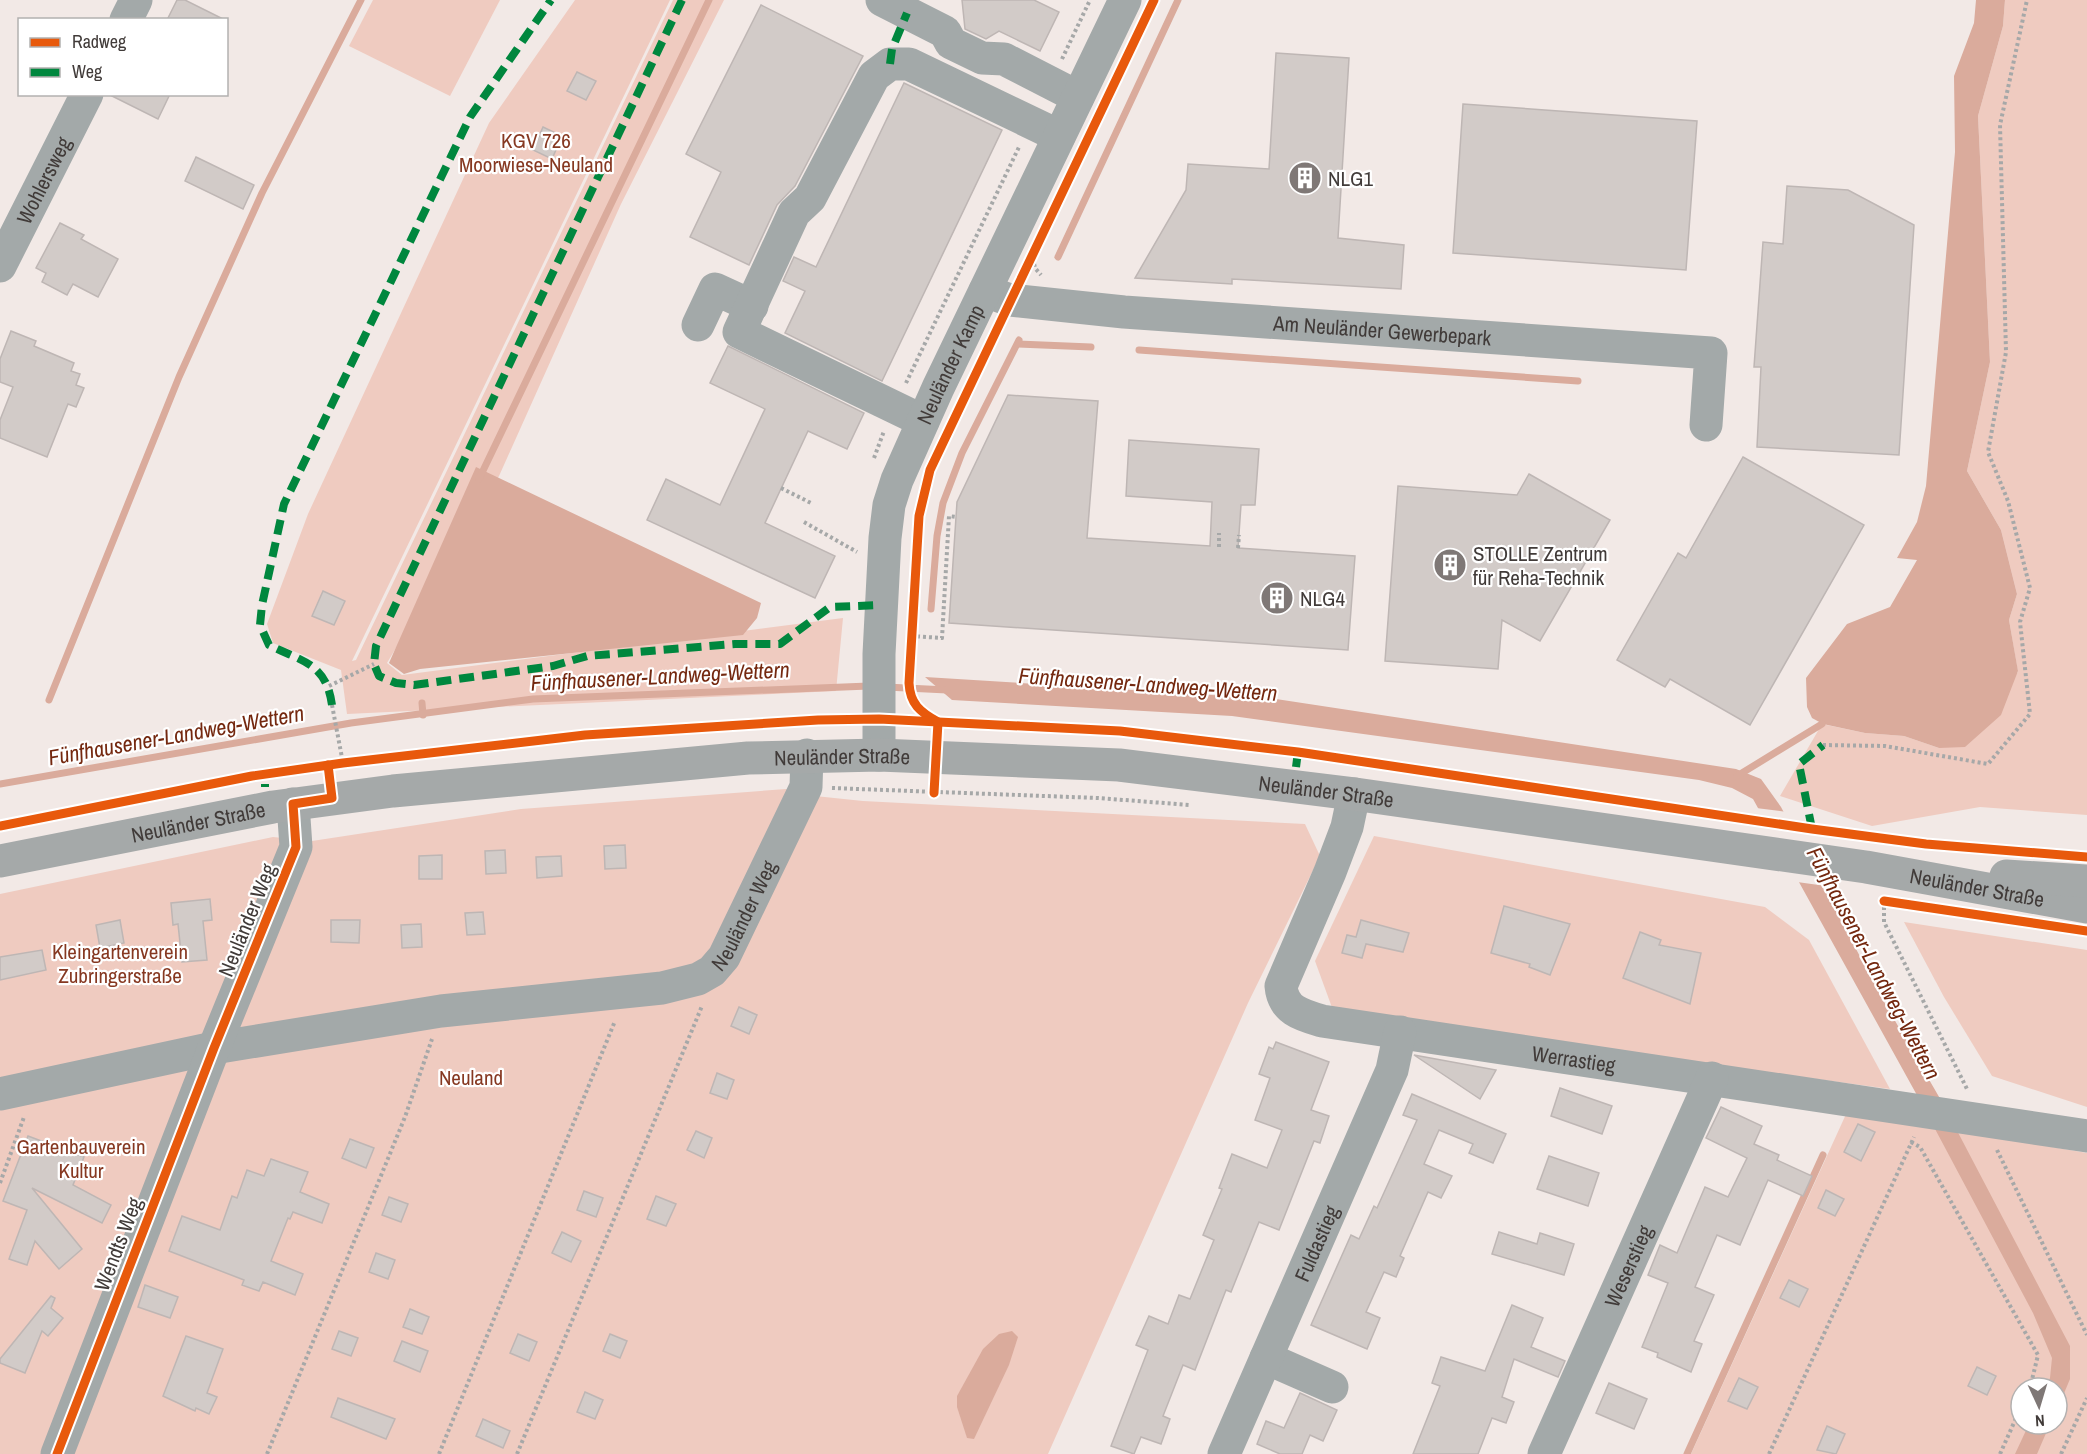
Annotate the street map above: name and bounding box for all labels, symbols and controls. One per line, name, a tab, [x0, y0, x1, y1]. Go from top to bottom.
legend	[18, 18, 228, 96]
text: Radweg	[72, 29, 127, 54]
text: Weg	[72, 59, 103, 84]
park label: KGV 726 Moorwiese-Neuland	[459, 126, 613, 179]
street label: Wohlersweg	[9, 131, 78, 229]
building icon: NLG1	[1287, 160, 1323, 196]
place label: NLG1	[1328, 164, 1373, 193]
street label: Neuländer Kamp	[909, 299, 991, 429]
street label: Am Neuländer Gewerbepark	[1271, 308, 1492, 352]
place label: STOLLE Zentrum für Reha-Technik	[1473, 539, 1608, 592]
building icon: STOLLE Zentrum für Reha-Technik	[1432, 547, 1468, 583]
building icon: NLG4	[1259, 580, 1295, 616]
place label: NLG4	[1300, 584, 1345, 613]
water label: Fünfhausener-Landweg-Wettern	[530, 654, 790, 698]
water label: Fünfhausener-Landweg-Wettern	[1018, 660, 1278, 708]
water label: Fünfhausener-Landweg-Wettern	[46, 698, 306, 772]
street label: Neuländer Straße	[774, 740, 911, 772]
street label: Neuländer Straße	[1257, 768, 1396, 814]
street label: Neuländer Straße	[129, 794, 268, 849]
water label: Fünfhausener-Landweg-Wettern	[1800, 841, 1948, 1085]
street label: Neuländer Weg	[704, 855, 783, 977]
street label: Neuländer Weg	[211, 859, 283, 981]
street label: Neuländer Straße	[1908, 861, 2047, 913]
park label: Kleingartenverein Zubringerstraße	[52, 937, 188, 990]
street label: Werrastieg	[1530, 1038, 1618, 1079]
park label: Neuland	[439, 1063, 503, 1092]
park label: Gartenbauverein Kultur	[16, 1132, 146, 1185]
street label: Wendts Weg	[87, 1193, 149, 1295]
street label: Fuldastieg	[1287, 1200, 1346, 1286]
street label: Weserstieg	[1597, 1220, 1659, 1311]
north arrow	[2009, 1376, 2069, 1436]
text: N	[2035, 1410, 2046, 1432]

